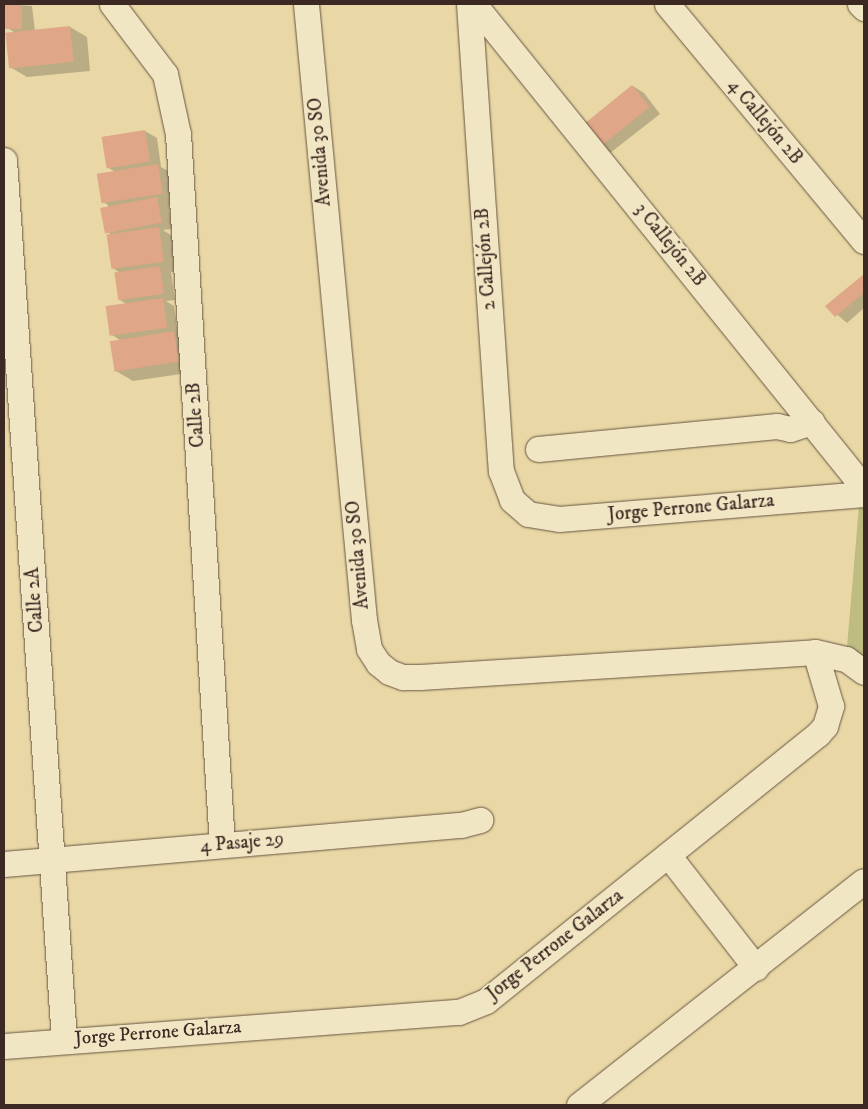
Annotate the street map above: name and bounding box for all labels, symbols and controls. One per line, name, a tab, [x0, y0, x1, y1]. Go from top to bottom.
street label: 4 Callejón 2B	[723, 75, 807, 169]
street label: Avenida 30 SO	[304, 97, 336, 207]
street label: 3 Callejón 2B	[630, 199, 710, 291]
street label: 2 Callejón 2B	[471, 207, 501, 311]
street label: Calle 2B	[182, 382, 210, 448]
street label: Jorge Perrone Galarza	[607, 489, 775, 527]
street label: Avenida 30 SO	[342, 500, 374, 610]
street label: Calle 2A	[21, 567, 49, 633]
street label: 4 Pasaje 29	[199, 828, 285, 858]
street label: Jorge Perrone Galarza	[482, 885, 628, 1005]
street label: Jorge Perrone Galarza	[74, 1016, 242, 1050]

